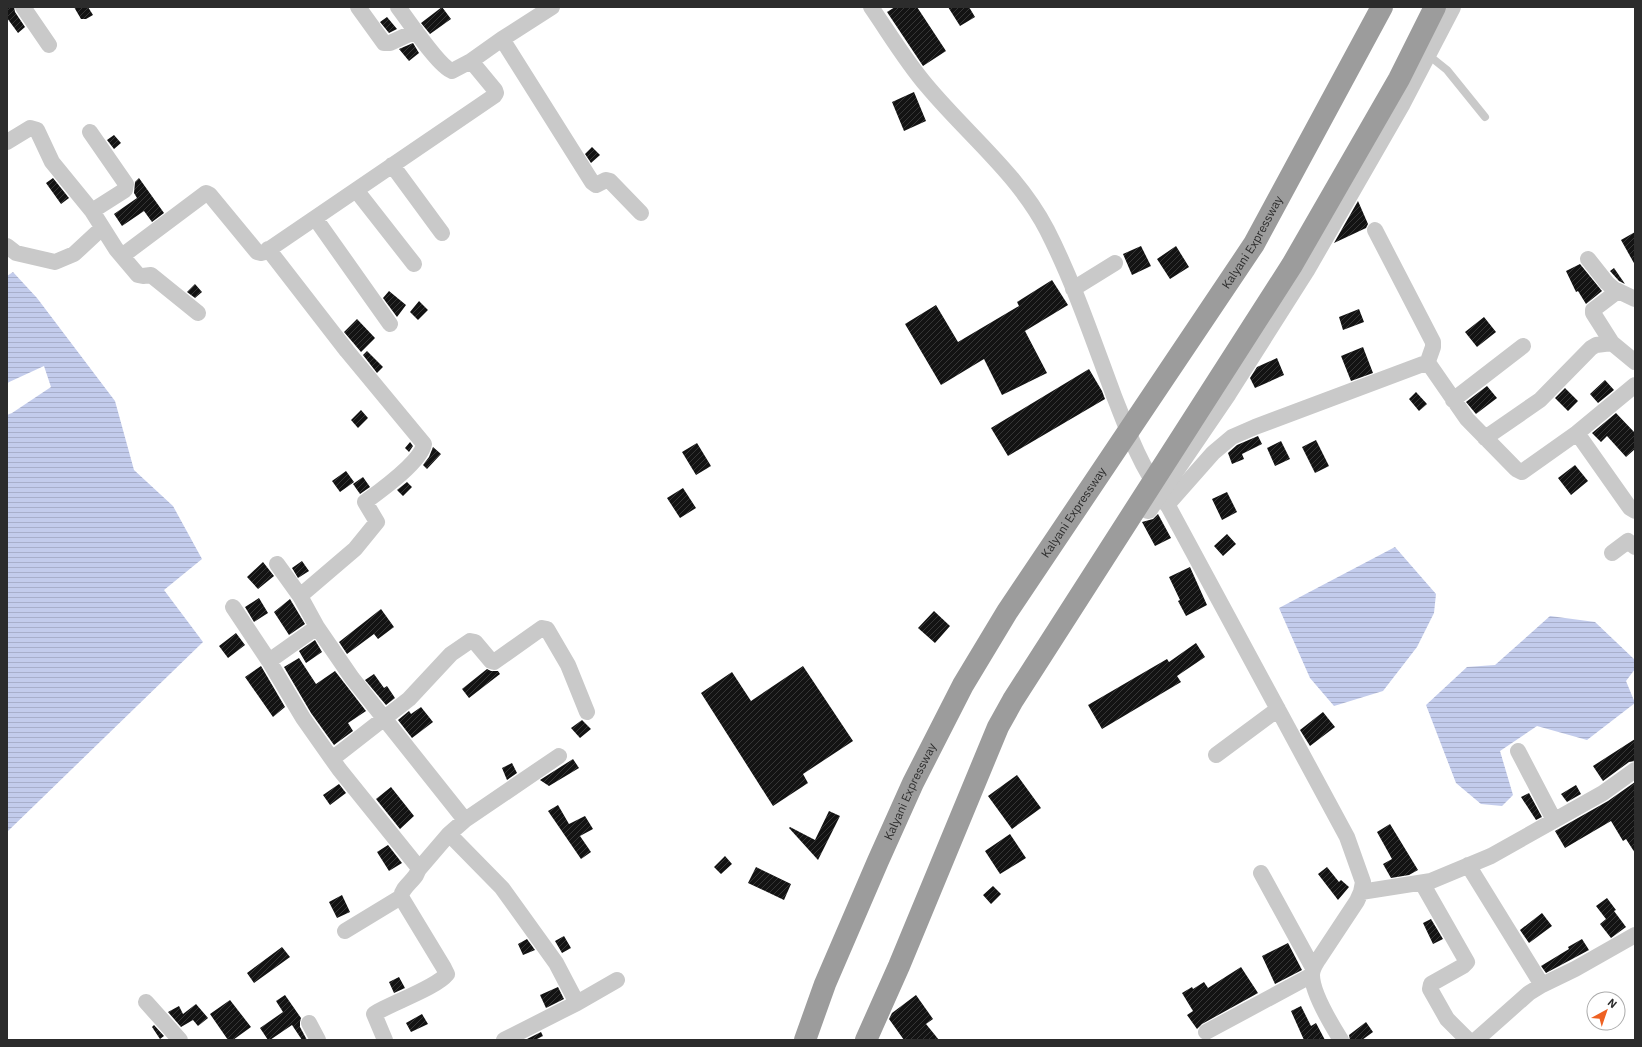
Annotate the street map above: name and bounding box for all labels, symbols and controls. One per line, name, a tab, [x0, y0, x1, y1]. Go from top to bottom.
street label: Kalyani Expressway	[1218, 193, 1286, 291]
street label: Kalyani Expressway	[1038, 464, 1109, 560]
street label: Kalyani Expressway	[880, 740, 939, 842]
north arrow	[1586, 991, 1626, 1031]
text: N	[1605, 995, 1620, 1011]

